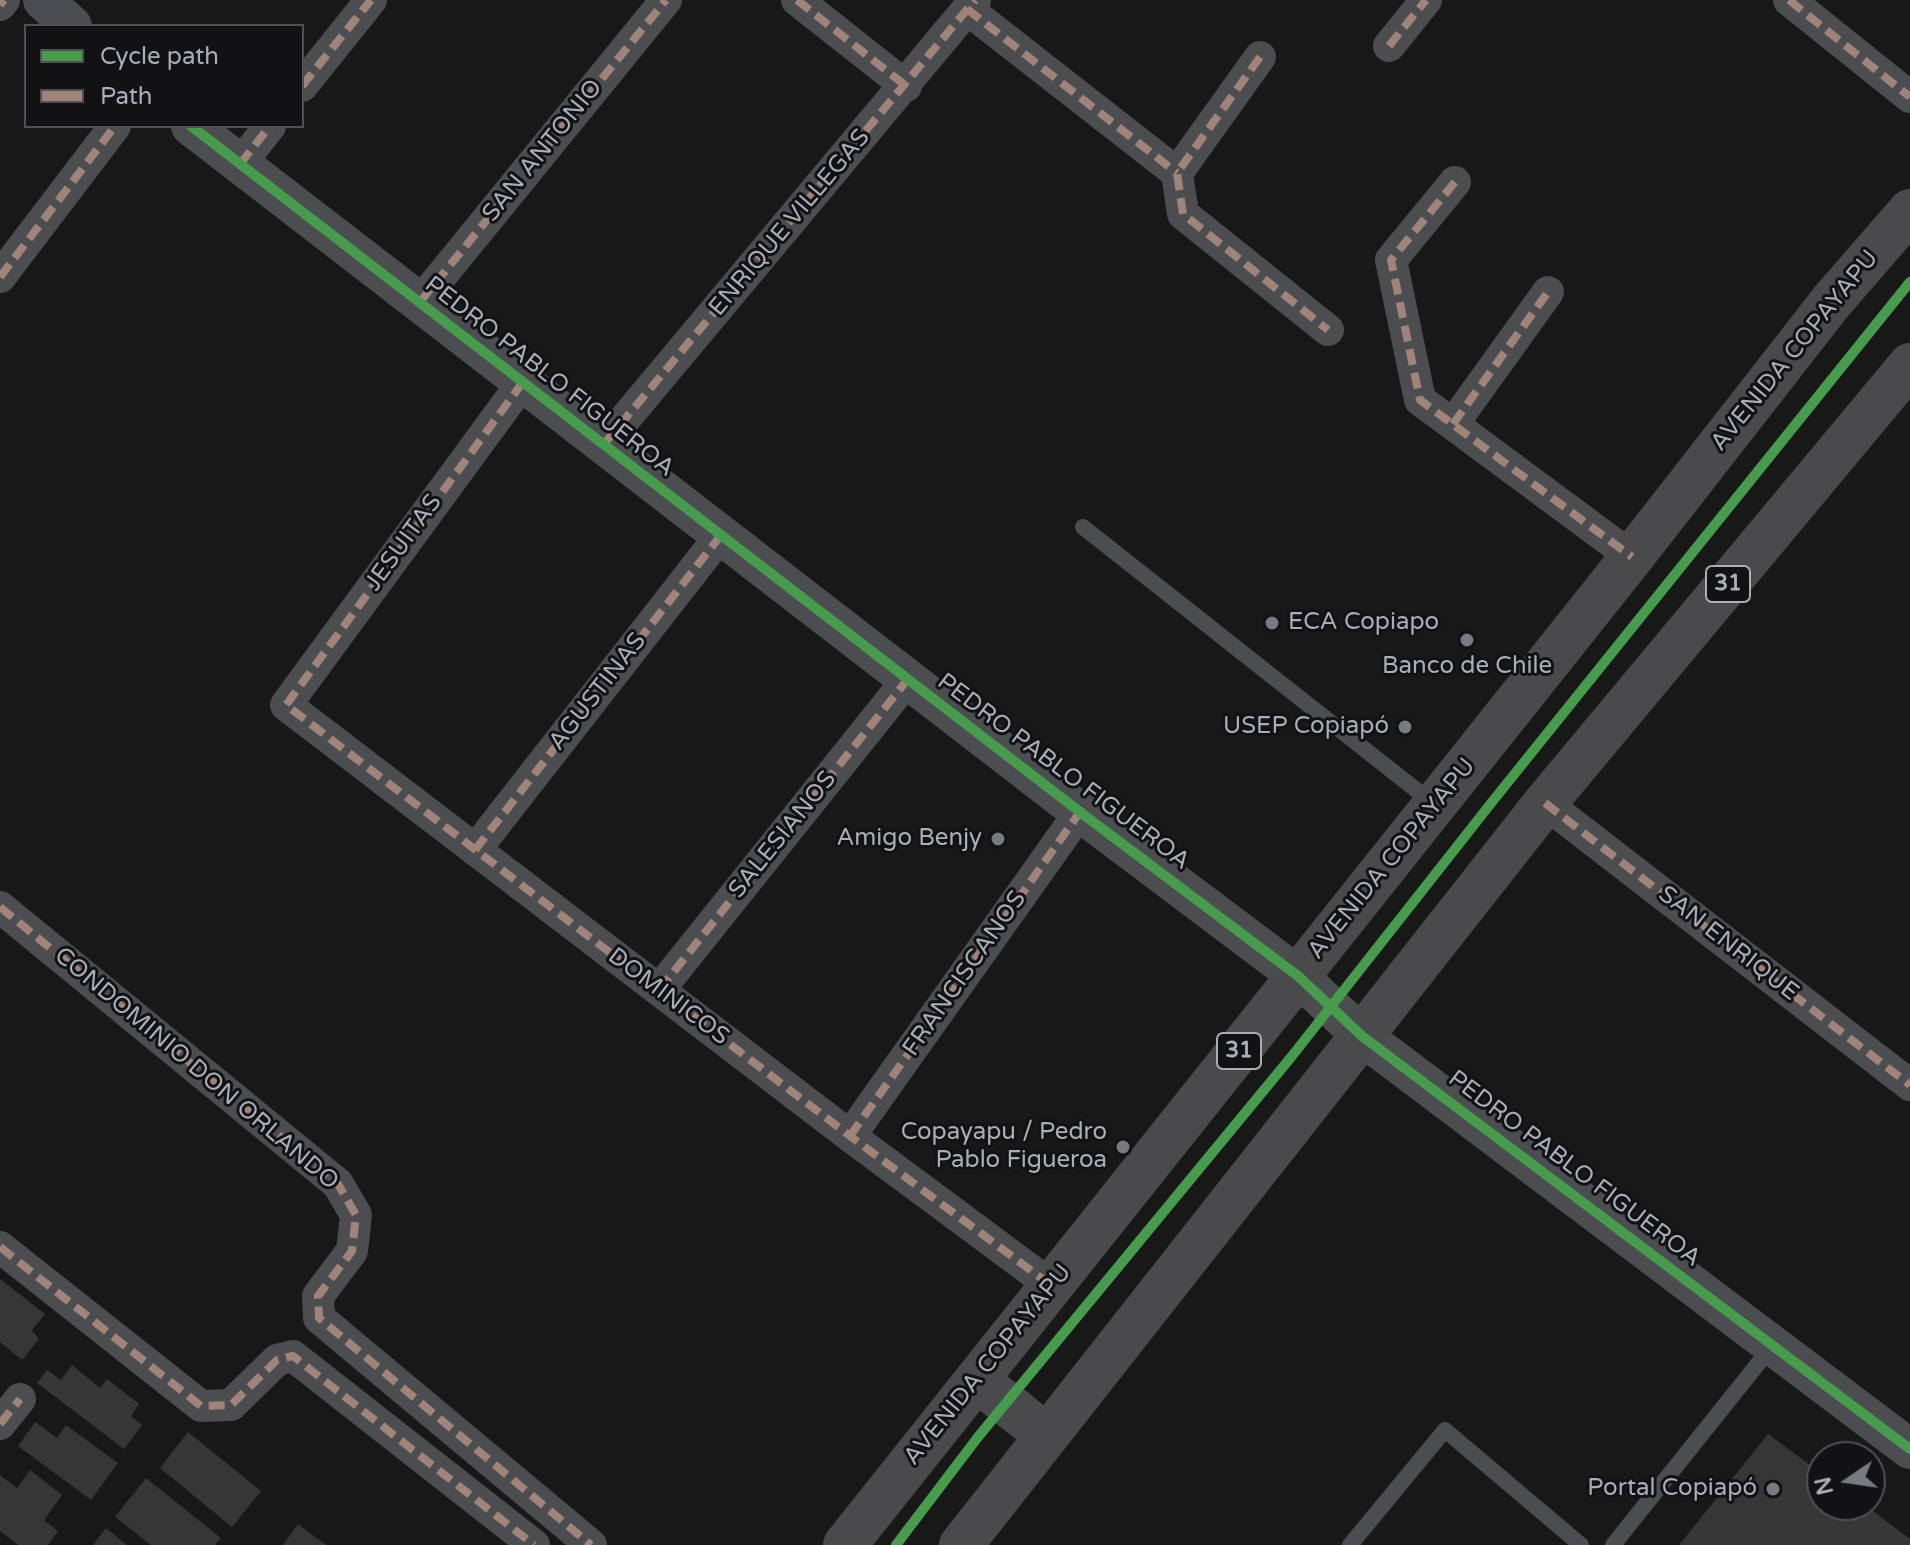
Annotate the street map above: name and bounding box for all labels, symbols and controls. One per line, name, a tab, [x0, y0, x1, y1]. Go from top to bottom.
legend	[24, 24, 304, 128]
text: Cycle path	[100, 42, 219, 71]
street label: SAN ANTONIO	[477, 74, 609, 228]
text: Path	[100, 82, 153, 111]
street label: ENRIQUE VILLEGAS	[703, 124, 877, 322]
street label: AVENIDA COPAYAPU	[1705, 245, 1885, 457]
street label: PEDRO PABLO FIGUEROA	[419, 271, 679, 483]
street label: JESUITAS	[359, 489, 449, 597]
road number: 31	[1706, 566, 1750, 602]
place label: ECA Copiapo	[1288, 609, 1439, 637]
marker: ECA Copiapo	[1263, 614, 1281, 632]
street label: AGUSTINAS	[543, 627, 653, 757]
marker: Banco de Chile	[1458, 631, 1476, 649]
place label: Banco de Chile	[1382, 653, 1552, 681]
street label: PEDRO PABLO FIGUEROA	[931, 668, 1195, 876]
place label: USEP Copiapó	[1223, 713, 1389, 741]
marker: USEP Copiapó	[1396, 718, 1414, 736]
street label: AVENIDA COPAYAPU	[1302, 753, 1482, 965]
street label: SALESIANOS	[723, 766, 843, 904]
place label: Amigo Benjy	[837, 825, 982, 853]
marker: Amigo Benjy	[989, 830, 1007, 848]
street label: SAN ENRIQUE	[1652, 880, 1804, 1008]
street label: FRANCISCANOS	[897, 886, 1033, 1062]
street label: CONDOMINIO DON ORLANDO	[48, 942, 344, 1196]
street label: DOMINICOS	[602, 942, 734, 1052]
road number: 31	[1217, 1033, 1261, 1069]
street label: PEDRO PABLO FIGUEROA	[1442, 1065, 1706, 1273]
place label: Copayapu / Pedro Pablo Figueroa	[901, 1119, 1107, 1175]
marker: Copayapu / Pedro Pablo Figueroa	[1114, 1138, 1132, 1156]
street label: AVENIDA COPAYAPU	[898, 1259, 1078, 1471]
north arrow	[1806, 1441, 1886, 1521]
text: N	[1810, 1474, 1839, 1497]
place label: Portal Copiapó	[1587, 1475, 1757, 1503]
marker: Portal Copiapó	[1764, 1480, 1782, 1498]

